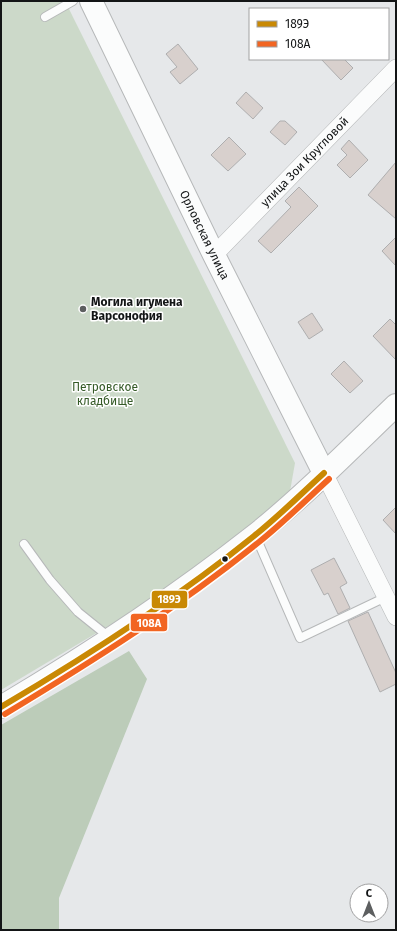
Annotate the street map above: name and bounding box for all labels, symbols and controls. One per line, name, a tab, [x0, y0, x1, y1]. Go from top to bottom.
legend	[249, 8, 389, 60]
text: 189Э	[285, 17, 309, 31]
text: 108А	[285, 37, 311, 51]
street label: улица Зои Кругловой	[258, 114, 351, 210]
street label: Орловская улица	[177, 188, 232, 282]
place label: Могила игумена Варсонофия	[91, 295, 183, 323]
marker: Могила игумена Варсонофия	[78, 304, 88, 314]
park label: Петровское кладбище	[72, 380, 138, 408]
unlabelled marker	[220, 554, 230, 564]
line badge: 189Э	[151, 590, 188, 609]
text: 189Э	[157, 593, 181, 606]
line badge: 108А	[130, 613, 168, 632]
text: 108А	[137, 617, 162, 630]
north arrow	[349, 883, 389, 923]
text: С	[366, 887, 373, 900]

